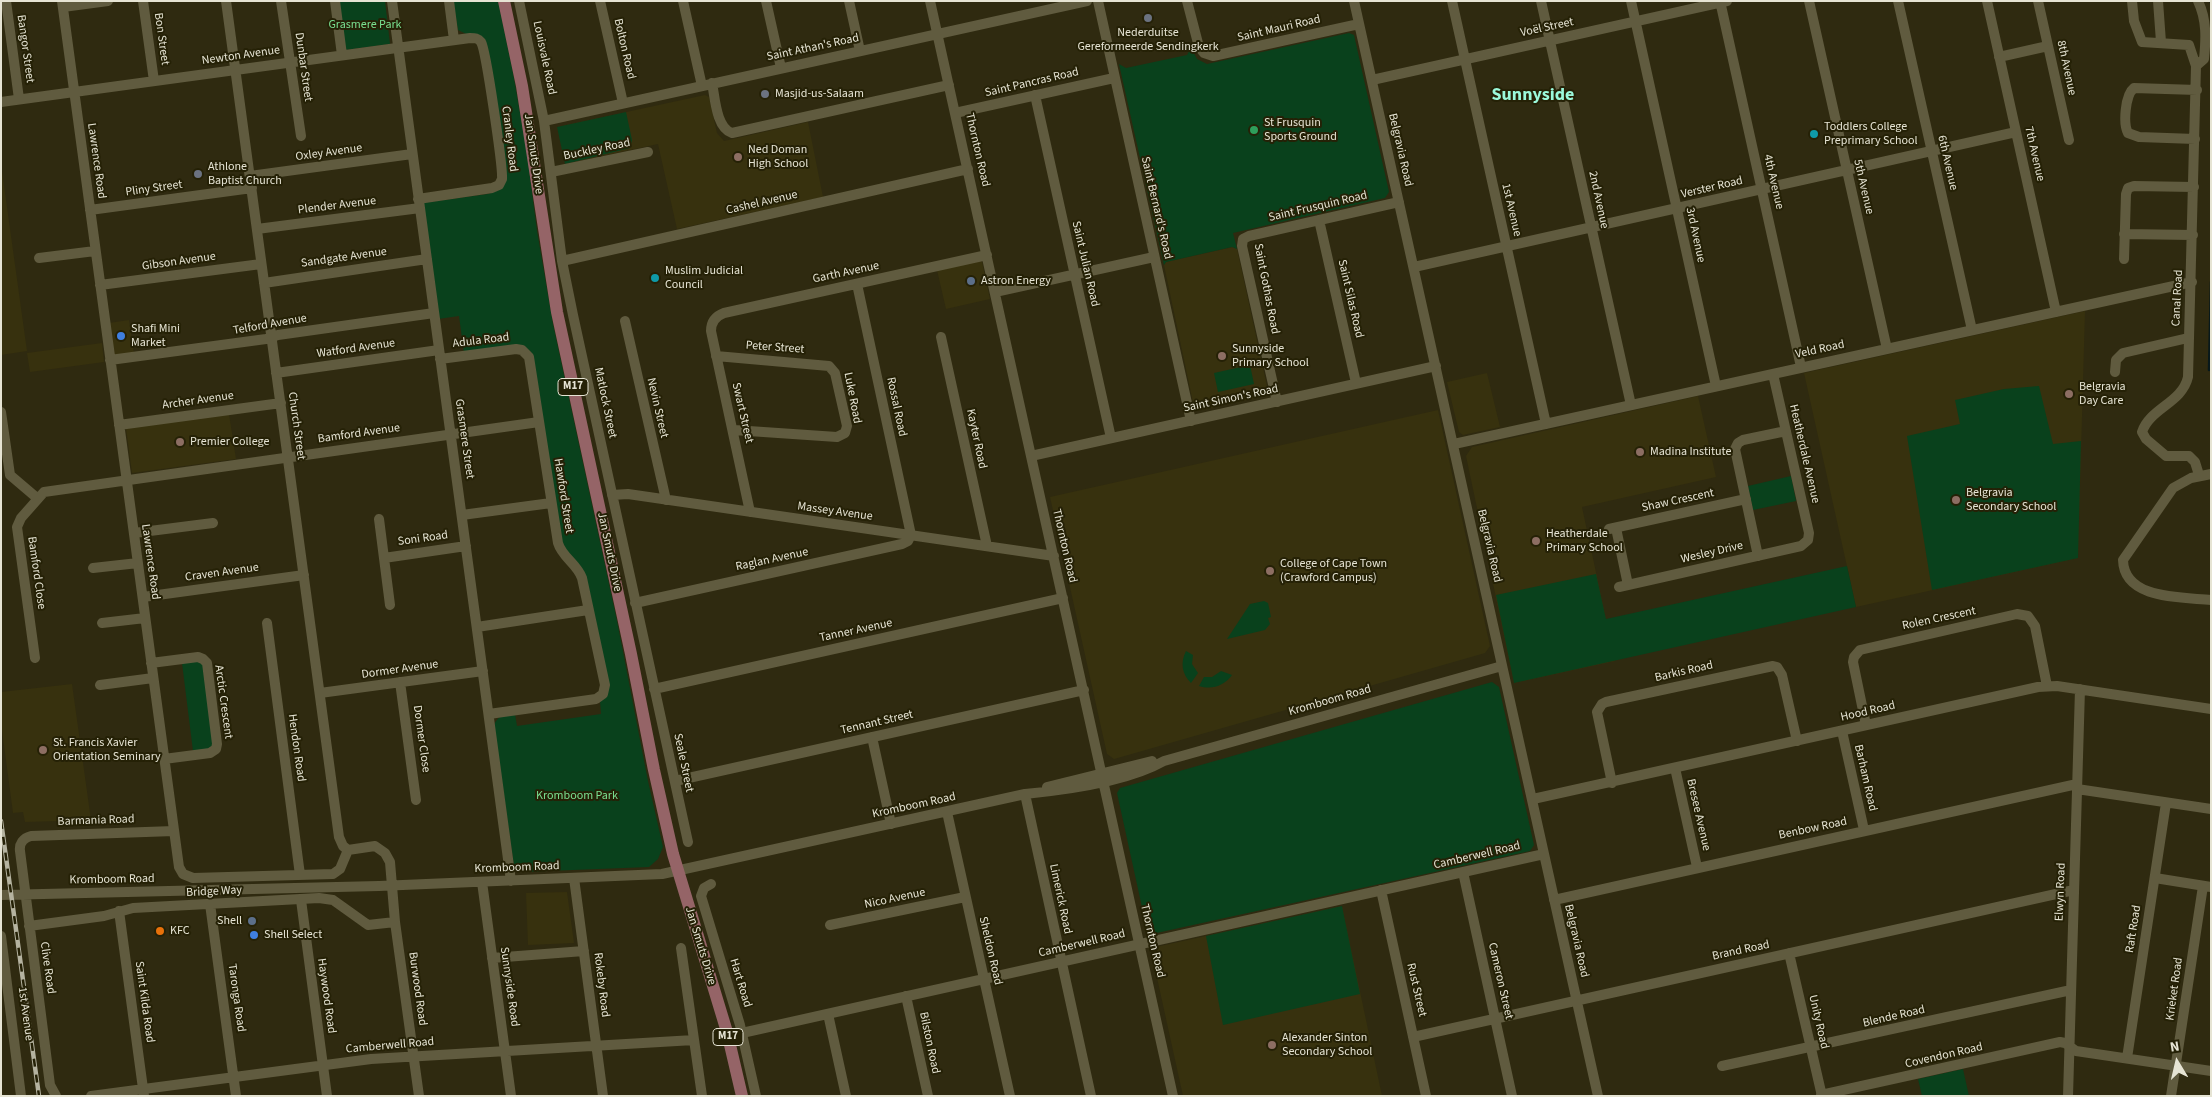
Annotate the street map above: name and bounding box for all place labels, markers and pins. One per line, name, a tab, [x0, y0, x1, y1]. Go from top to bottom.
marker: Nederduitse Gereformeerde Sendingkerk	[1142, 12, 1154, 24]
place label: Nederduitse Gereformeerde Sendingkerk	[1077, 26, 1219, 54]
place label: Masjid-us-Salaam	[775, 87, 864, 101]
marker: Masjid-us-Salaam	[759, 88, 771, 100]
place label: St Frusquin Sports Ground	[1264, 116, 1337, 144]
place label: Toddlers College Preprimary School	[1824, 120, 1918, 148]
marker: St Frusquin Sports Ground	[1248, 124, 1260, 136]
marker: Toddlers College Preprimary School	[1808, 128, 1820, 140]
place label: Ned Doman High School	[748, 143, 808, 171]
marker: Ned Doman High School	[732, 151, 744, 163]
place label: Athlone Baptist Church	[208, 160, 282, 188]
marker: Athlone Baptist Church	[192, 168, 204, 180]
place label: Muslim Judicial Council	[665, 264, 743, 292]
marker: Muslim Judicial Council	[649, 272, 661, 284]
place label: Astron Energy	[981, 274, 1051, 288]
marker: Astron Energy	[965, 275, 977, 287]
place label: Shafi Mini Market	[131, 322, 180, 350]
marker: Shafi Mini Market	[115, 330, 127, 342]
place label: Sunnyside Primary School	[1232, 342, 1309, 370]
marker: Sunnyside Primary School	[1216, 350, 1228, 362]
place label: Belgravia Day Care	[2079, 380, 2126, 408]
marker: Belgravia Day Care	[2063, 388, 2075, 400]
place label: Premier College	[190, 435, 269, 449]
marker: Premier College	[174, 436, 186, 448]
place label: Madina Institute	[1650, 445, 1731, 459]
marker: Madina Institute	[1634, 446, 1646, 458]
place label: Belgravia Secondary School	[1966, 486, 2056, 514]
marker: Belgravia Secondary School	[1950, 494, 1962, 506]
place label: Heatherdale Primary School	[1546, 527, 1623, 555]
marker: Heatherdale Primary School	[1530, 535, 1542, 547]
place label: College of Cape Town (Crawford Campus)	[1280, 557, 1387, 585]
marker: College of Cape Town (Crawford Campus)	[1264, 565, 1276, 577]
place label: St. Francis Xavier Orientation Seminary	[53, 736, 161, 764]
marker: St. Francis Xavier Orientation Seminary	[37, 744, 49, 756]
place label: Shell	[217, 914, 242, 928]
marker: Shell	[246, 915, 258, 927]
place label: KFC	[170, 924, 190, 938]
marker: KFC	[154, 925, 166, 937]
place label: Shell Select	[264, 928, 322, 942]
marker: Shell Select	[248, 929, 260, 941]
place label: Alexander Sinton Secondary School	[1282, 1031, 1372, 1059]
marker: Alexander Sinton Secondary School	[1266, 1039, 1278, 1051]

